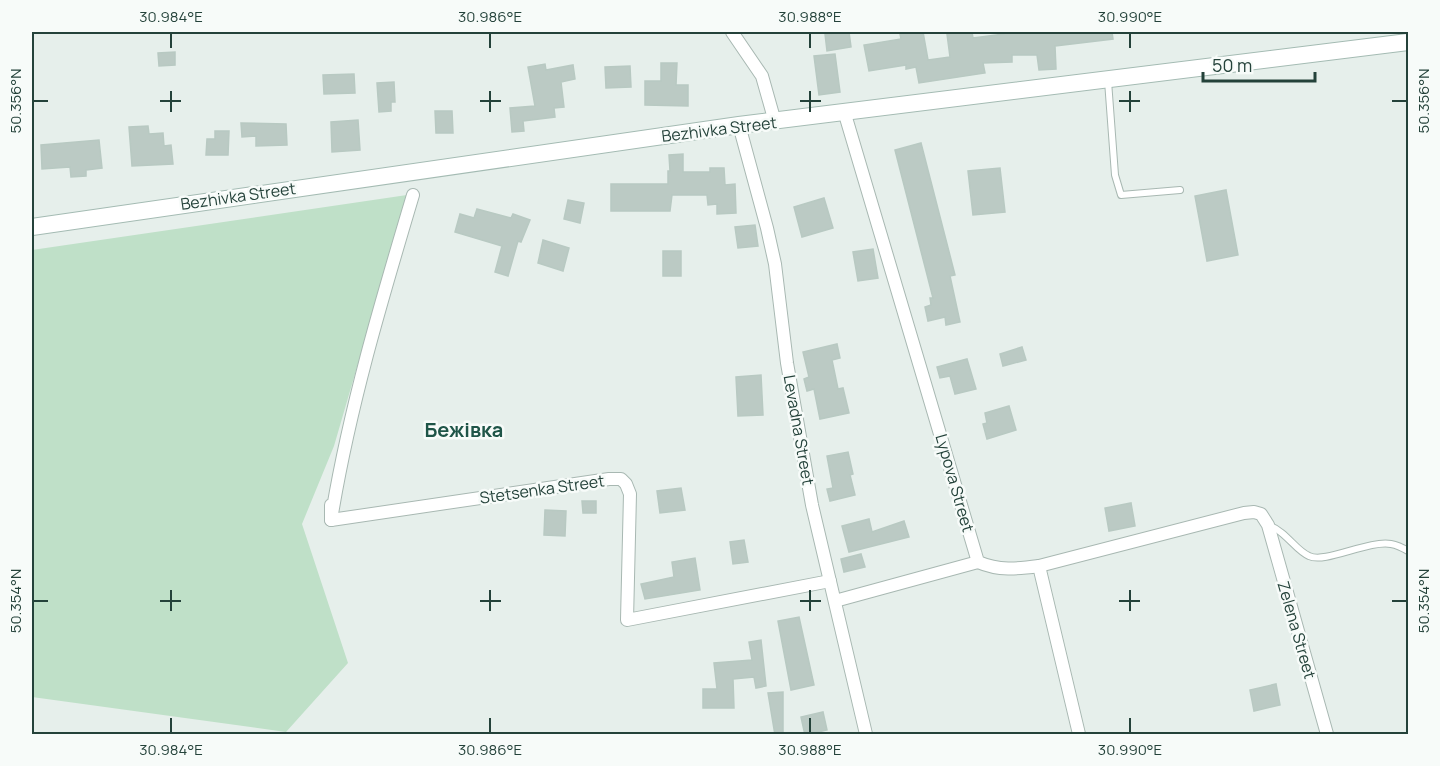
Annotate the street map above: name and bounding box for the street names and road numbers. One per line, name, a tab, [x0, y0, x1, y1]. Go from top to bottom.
street label: Bezhivka Street	[660, 111, 778, 147]
street label: Bezhivka Street	[179, 177, 297, 215]
street label: Levadna Street	[778, 373, 820, 487]
street label: Lypova Street	[930, 431, 980, 535]
street label: Stetsenka Street	[478, 469, 606, 509]
street label: Zelena Street	[1273, 579, 1321, 681]

